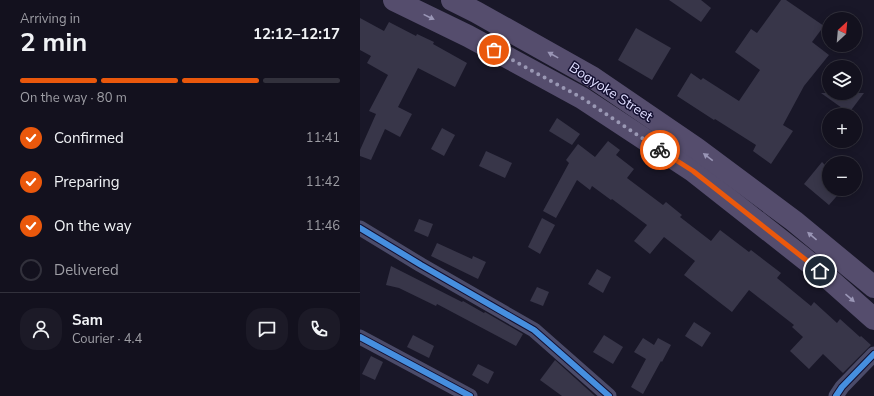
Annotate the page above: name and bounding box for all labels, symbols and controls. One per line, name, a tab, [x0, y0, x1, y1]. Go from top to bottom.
text: Arriving in	[20, 10, 80, 28]
north arrow	[822, 12, 862, 52]
map controls	[822, 12, 862, 196]
one-way arrow	[423, 14, 435, 20]
text: 12:12–12:17	[253, 24, 340, 44]
text: 2 min	[20, 25, 87, 60]
pin	[477, 33, 511, 67]
icon: bag	[483, 39, 505, 61]
one-way arrow	[547, 51, 559, 58]
street label: Bogyoke Street	[565, 58, 657, 126]
button: layers	[822, 60, 862, 100]
text: On the way · 80 m	[20, 89, 127, 107]
button: +	[822, 108, 862, 148]
icon: check	[20, 127, 42, 149]
text: Confirmed	[54, 128, 124, 148]
text: 11:41	[306, 129, 340, 147]
courier	[640, 130, 680, 170]
icon: bike	[649, 139, 671, 161]
one-way arrow	[703, 153, 713, 161]
button: −	[822, 156, 862, 196]
icon: check	[20, 171, 42, 193]
text: Preparing	[54, 172, 119, 192]
text: 11:42	[306, 173, 340, 191]
icon: check	[20, 215, 42, 237]
text: On the way	[54, 216, 132, 236]
text: 11:46	[306, 217, 340, 235]
one-way arrow	[806, 231, 817, 240]
pin	[803, 254, 837, 288]
text: Delivered	[54, 260, 119, 280]
icon: home	[809, 260, 831, 282]
one-way arrow	[845, 294, 855, 303]
button: person	[20, 308, 62, 350]
button: chat	[246, 308, 288, 350]
button: phone	[298, 308, 340, 350]
text: Sam	[72, 310, 103, 330]
text: Courier · 4.4	[72, 330, 142, 348]

